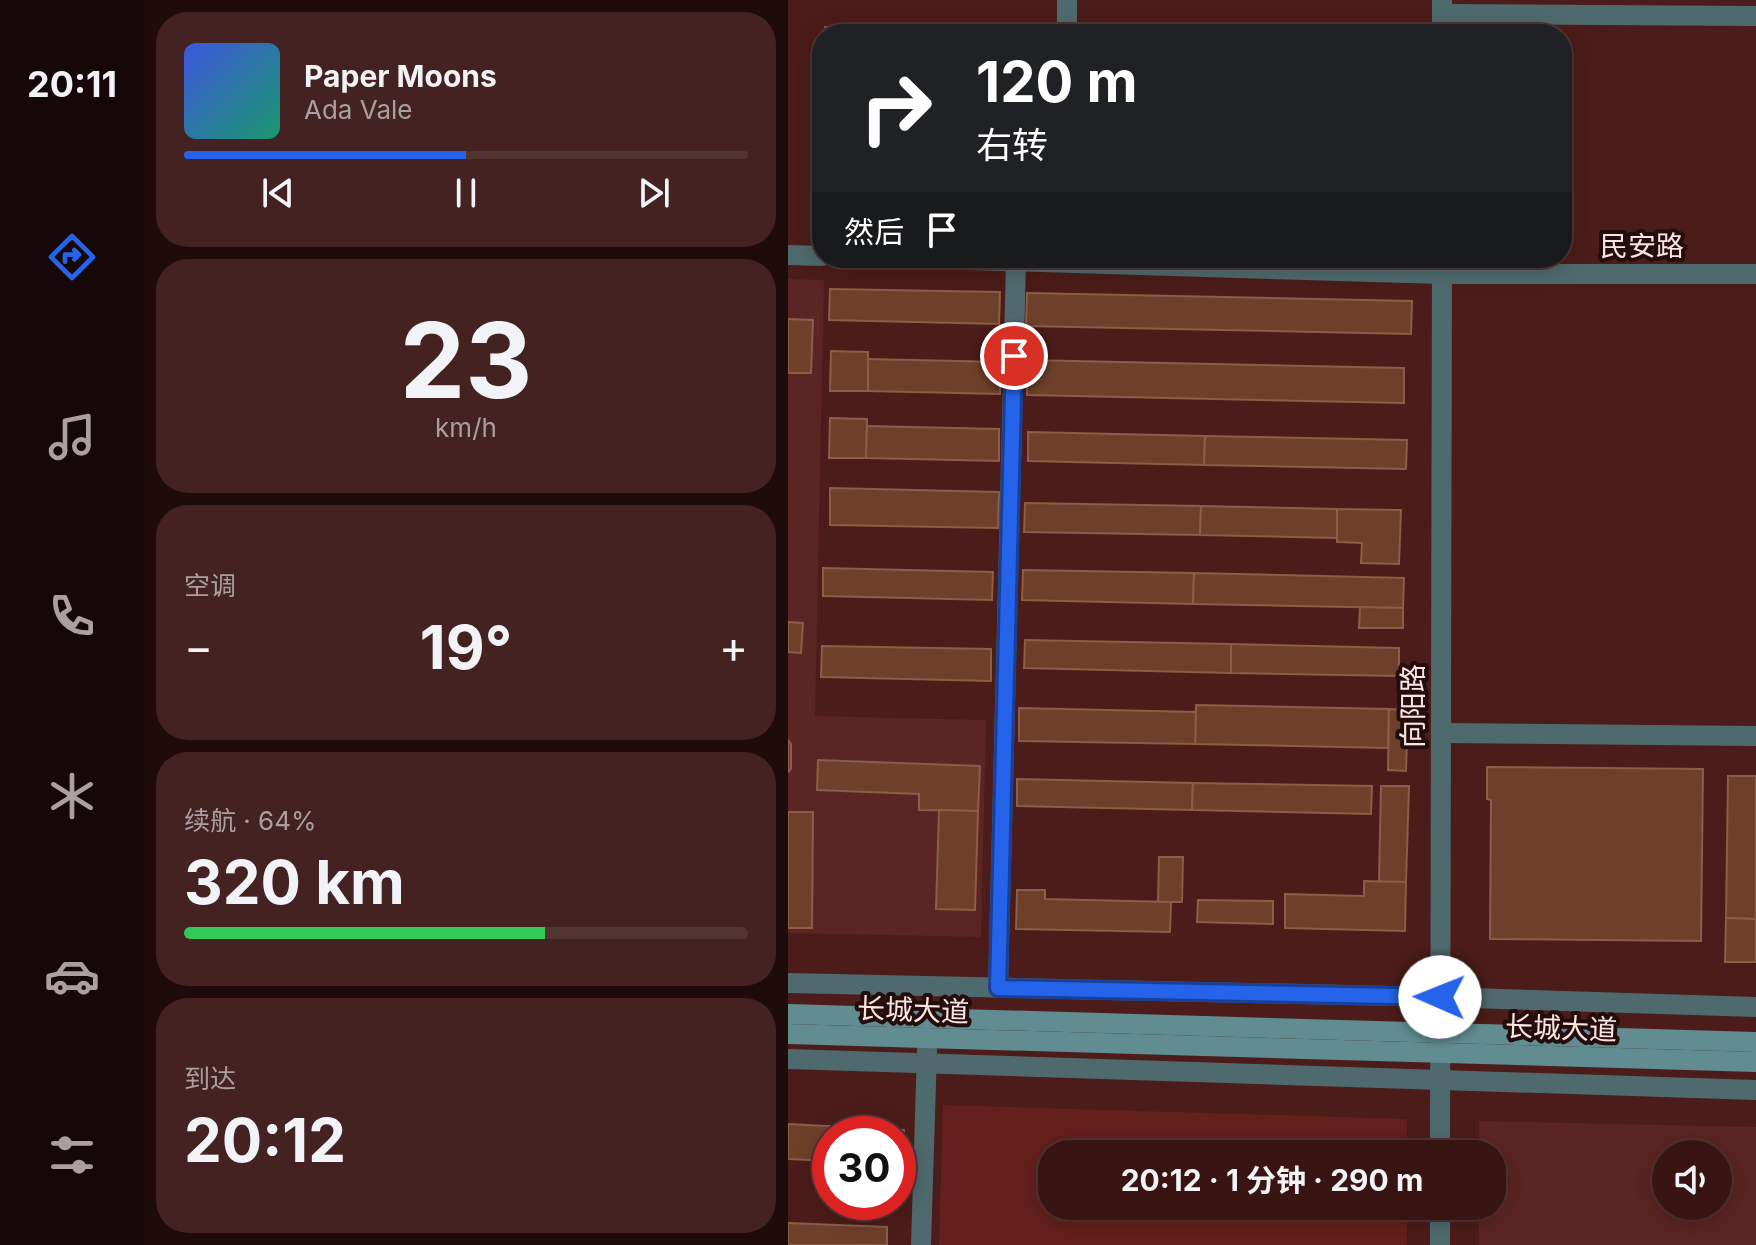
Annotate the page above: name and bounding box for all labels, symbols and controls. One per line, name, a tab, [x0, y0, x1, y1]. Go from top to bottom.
text: 120 m	[976, 48, 1138, 116]
icon: right	[844, 56, 948, 160]
text: Paper Moons	[304, 58, 497, 94]
text: 20:11	[27, 62, 117, 106]
text: Ada Vale	[304, 94, 412, 125]
text: 右转	[976, 123, 1048, 167]
icon: previous	[256, 171, 300, 215]
icon: pause	[444, 171, 488, 215]
icon: next	[632, 171, 676, 215]
icon: arrive	[920, 208, 964, 252]
text: 然后	[844, 214, 904, 250]
icon: directions	[44, 229, 100, 285]
street label: 民安路	[1600, 229, 1684, 263]
text: 23	[400, 297, 532, 423]
pin	[980, 322, 1048, 390]
icon: arrive	[992, 334, 1036, 378]
icon: music	[44, 409, 100, 465]
text: km/h	[435, 412, 497, 443]
text: 空调	[184, 570, 236, 601]
icon: phone	[44, 588, 100, 644]
text: 19°	[420, 611, 512, 683]
text: −	[184, 620, 213, 674]
text: +	[719, 620, 748, 674]
street label: 向阳路	[1396, 664, 1430, 748]
icon: climate	[44, 768, 100, 824]
text: 续航 · 64%	[184, 805, 317, 836]
text: 320 km	[184, 846, 405, 918]
icon: car	[44, 948, 100, 1004]
position arrow	[1398, 955, 1482, 1039]
street label: 长城大道	[856, 991, 970, 1029]
street label: 长城大道	[1504, 1009, 1618, 1047]
text: 到达	[184, 1063, 236, 1094]
text: 20:12	[184, 1104, 346, 1176]
speed limit sign: 30	[812, 1116, 916, 1220]
icon: filters	[44, 1127, 100, 1183]
map controls	[1652, 1140, 1732, 1220]
button: sound	[1652, 1140, 1732, 1220]
text: 20:12 · 1 分钟 · 290 m	[1121, 1162, 1423, 1198]

